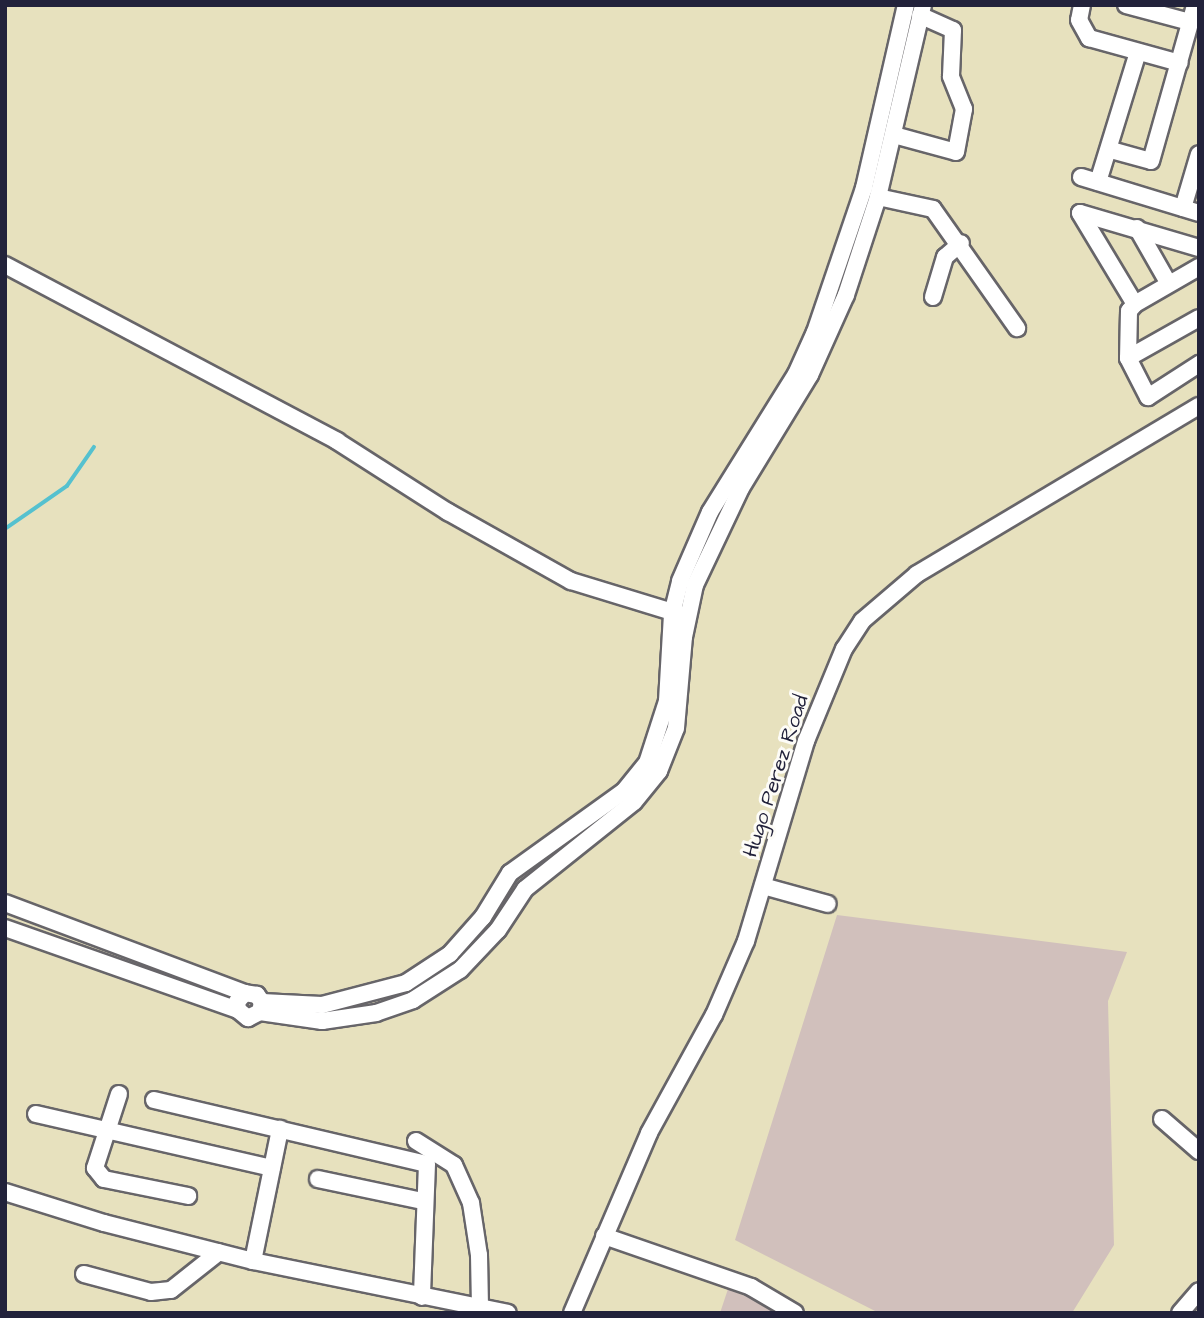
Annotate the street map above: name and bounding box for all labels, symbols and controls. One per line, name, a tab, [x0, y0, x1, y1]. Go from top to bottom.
street label: Hugo Perez Road	[738, 692, 814, 860]

